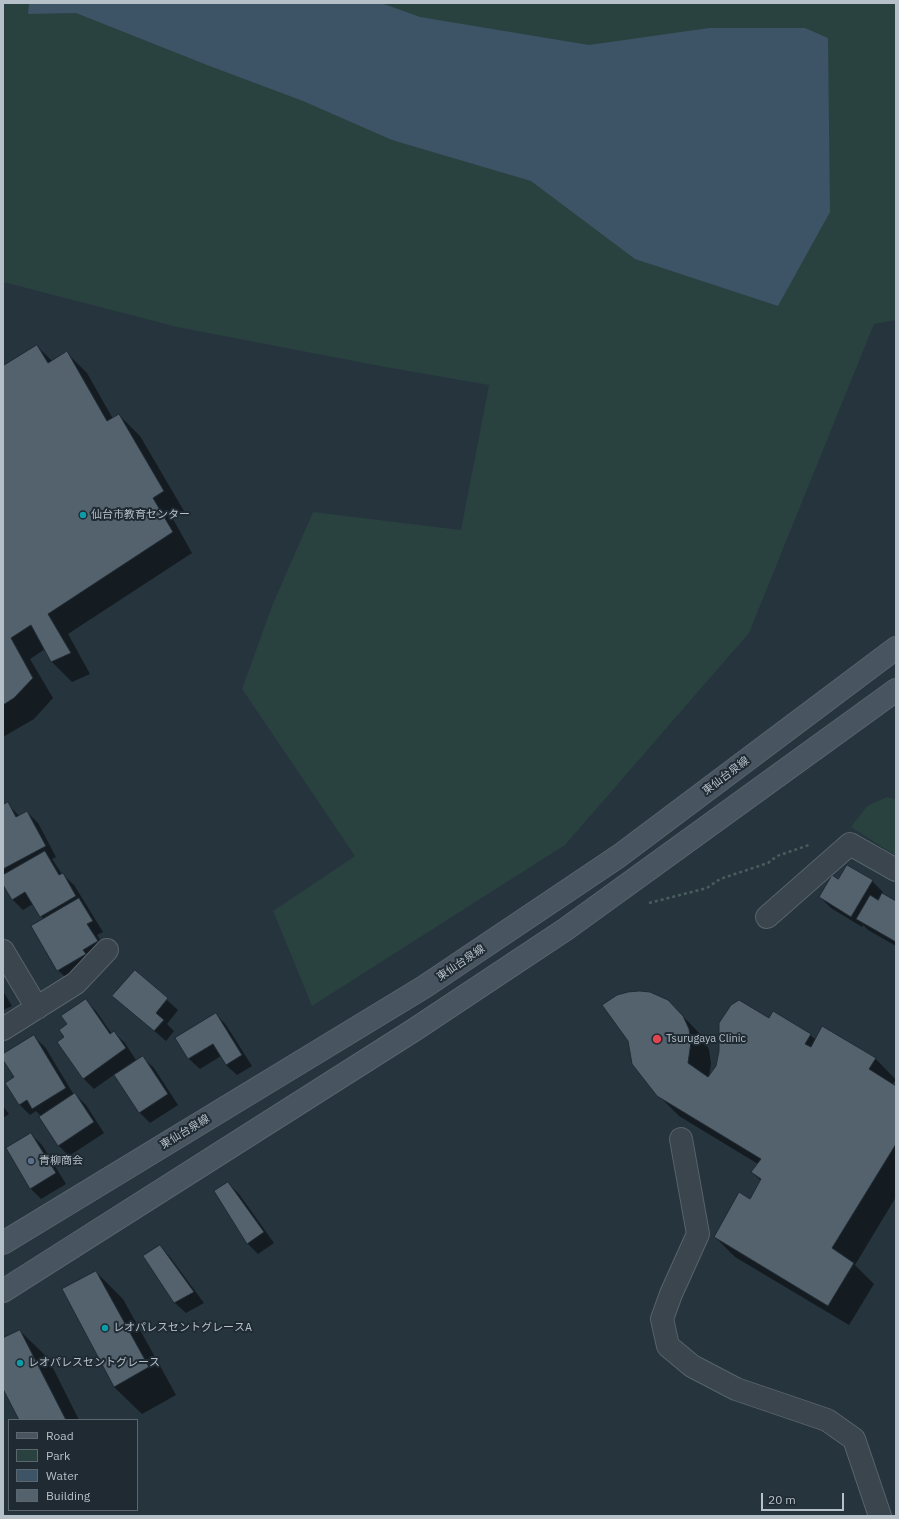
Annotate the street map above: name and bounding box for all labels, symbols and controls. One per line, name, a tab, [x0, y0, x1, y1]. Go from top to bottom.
place label: 仙台市教育センター	[91, 508, 190, 522]
marker: 仙台市教育センター	[78, 510, 88, 520]
street label: 東仙台泉線	[700, 754, 752, 798]
street label: 東仙台泉線	[435, 942, 487, 984]
place label: Tsurugaya Clinic	[666, 1032, 746, 1046]
marker: Tsurugaya Clinic	[651, 1033, 663, 1045]
street label: 東仙台泉線	[158, 1112, 212, 1152]
place label: 青柳商会	[39, 1154, 83, 1168]
marker: 青柳商会	[26, 1156, 36, 1166]
place label: レオパレスセントグレースA	[113, 1321, 252, 1335]
marker: レオパレスセントグレースA	[100, 1323, 110, 1333]
place label: レオパレスセントグレース	[28, 1356, 160, 1370]
marker: レオパレスセントグレース	[15, 1358, 25, 1368]
legend	[8, 1419, 138, 1511]
text: Road	[46, 1428, 74, 1443]
text: Park	[46, 1448, 70, 1463]
text: Water	[46, 1468, 78, 1483]
scale bar	[763, 1485, 846, 1511]
text: Building	[46, 1488, 90, 1503]
text: 20 m	[768, 1492, 796, 1507]

